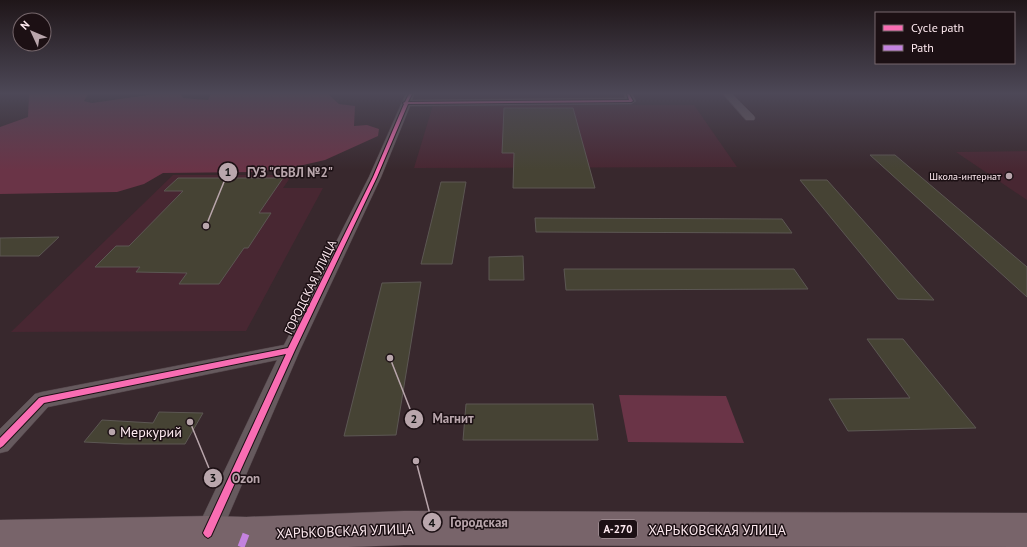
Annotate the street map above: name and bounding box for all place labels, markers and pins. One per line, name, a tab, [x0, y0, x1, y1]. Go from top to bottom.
callout: ГУЗ "СБВЛ №2"	[218, 159, 342, 184]
place label: Школа-интернат	[929, 170, 1001, 183]
marker: Школа-интернат	[1004, 171, 1014, 181]
callout: Магнит	[404, 406, 481, 431]
place label: Меркурий	[120, 423, 182, 441]
marker: Меркурий	[107, 427, 117, 437]
callout: Ozon	[203, 466, 268, 491]
callout: Городская	[422, 510, 516, 535]

